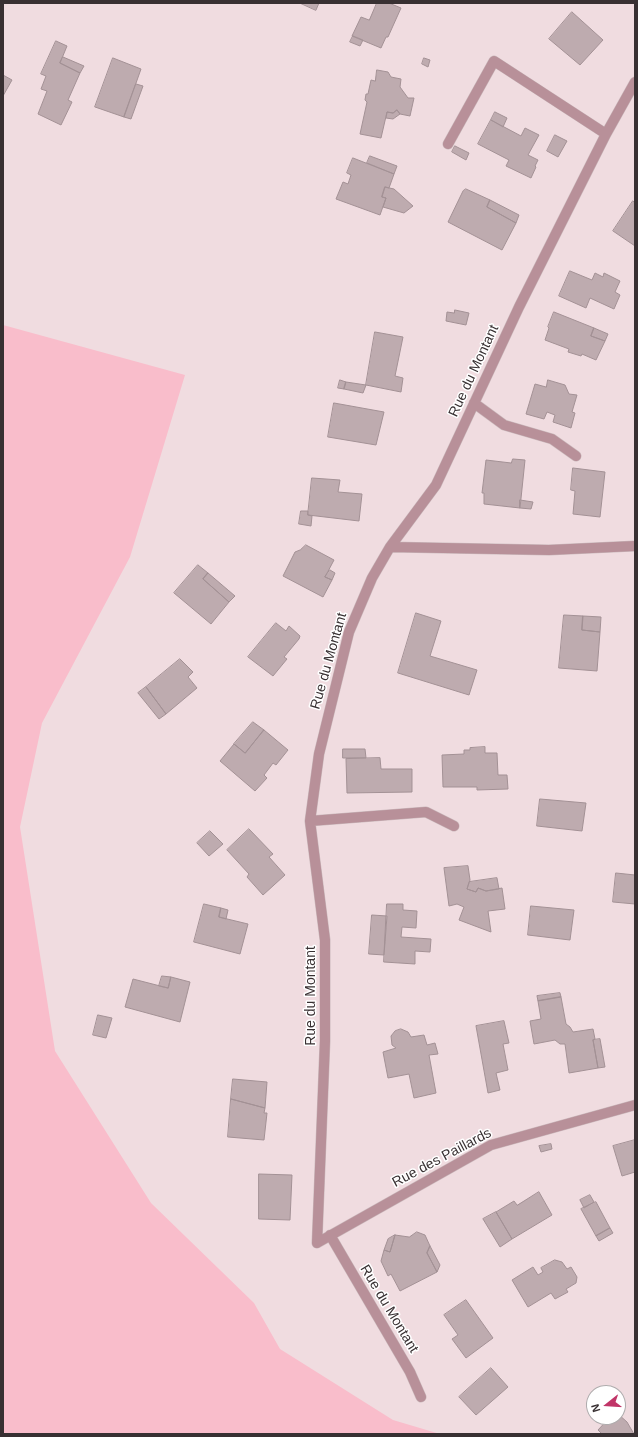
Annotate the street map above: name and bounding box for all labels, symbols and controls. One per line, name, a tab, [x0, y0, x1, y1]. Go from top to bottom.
street label: Rue du Montant	[445, 322, 503, 420]
street label: Rue du Montant	[307, 611, 351, 711]
street label: Rue du Montant	[303, 946, 319, 1046]
street label: Rue des Paillards	[390, 1125, 494, 1191]
street label: Rue du Montant	[356, 1262, 422, 1356]
north arrow	[586, 1385, 626, 1425]
text: N	[589, 1403, 602, 1414]

